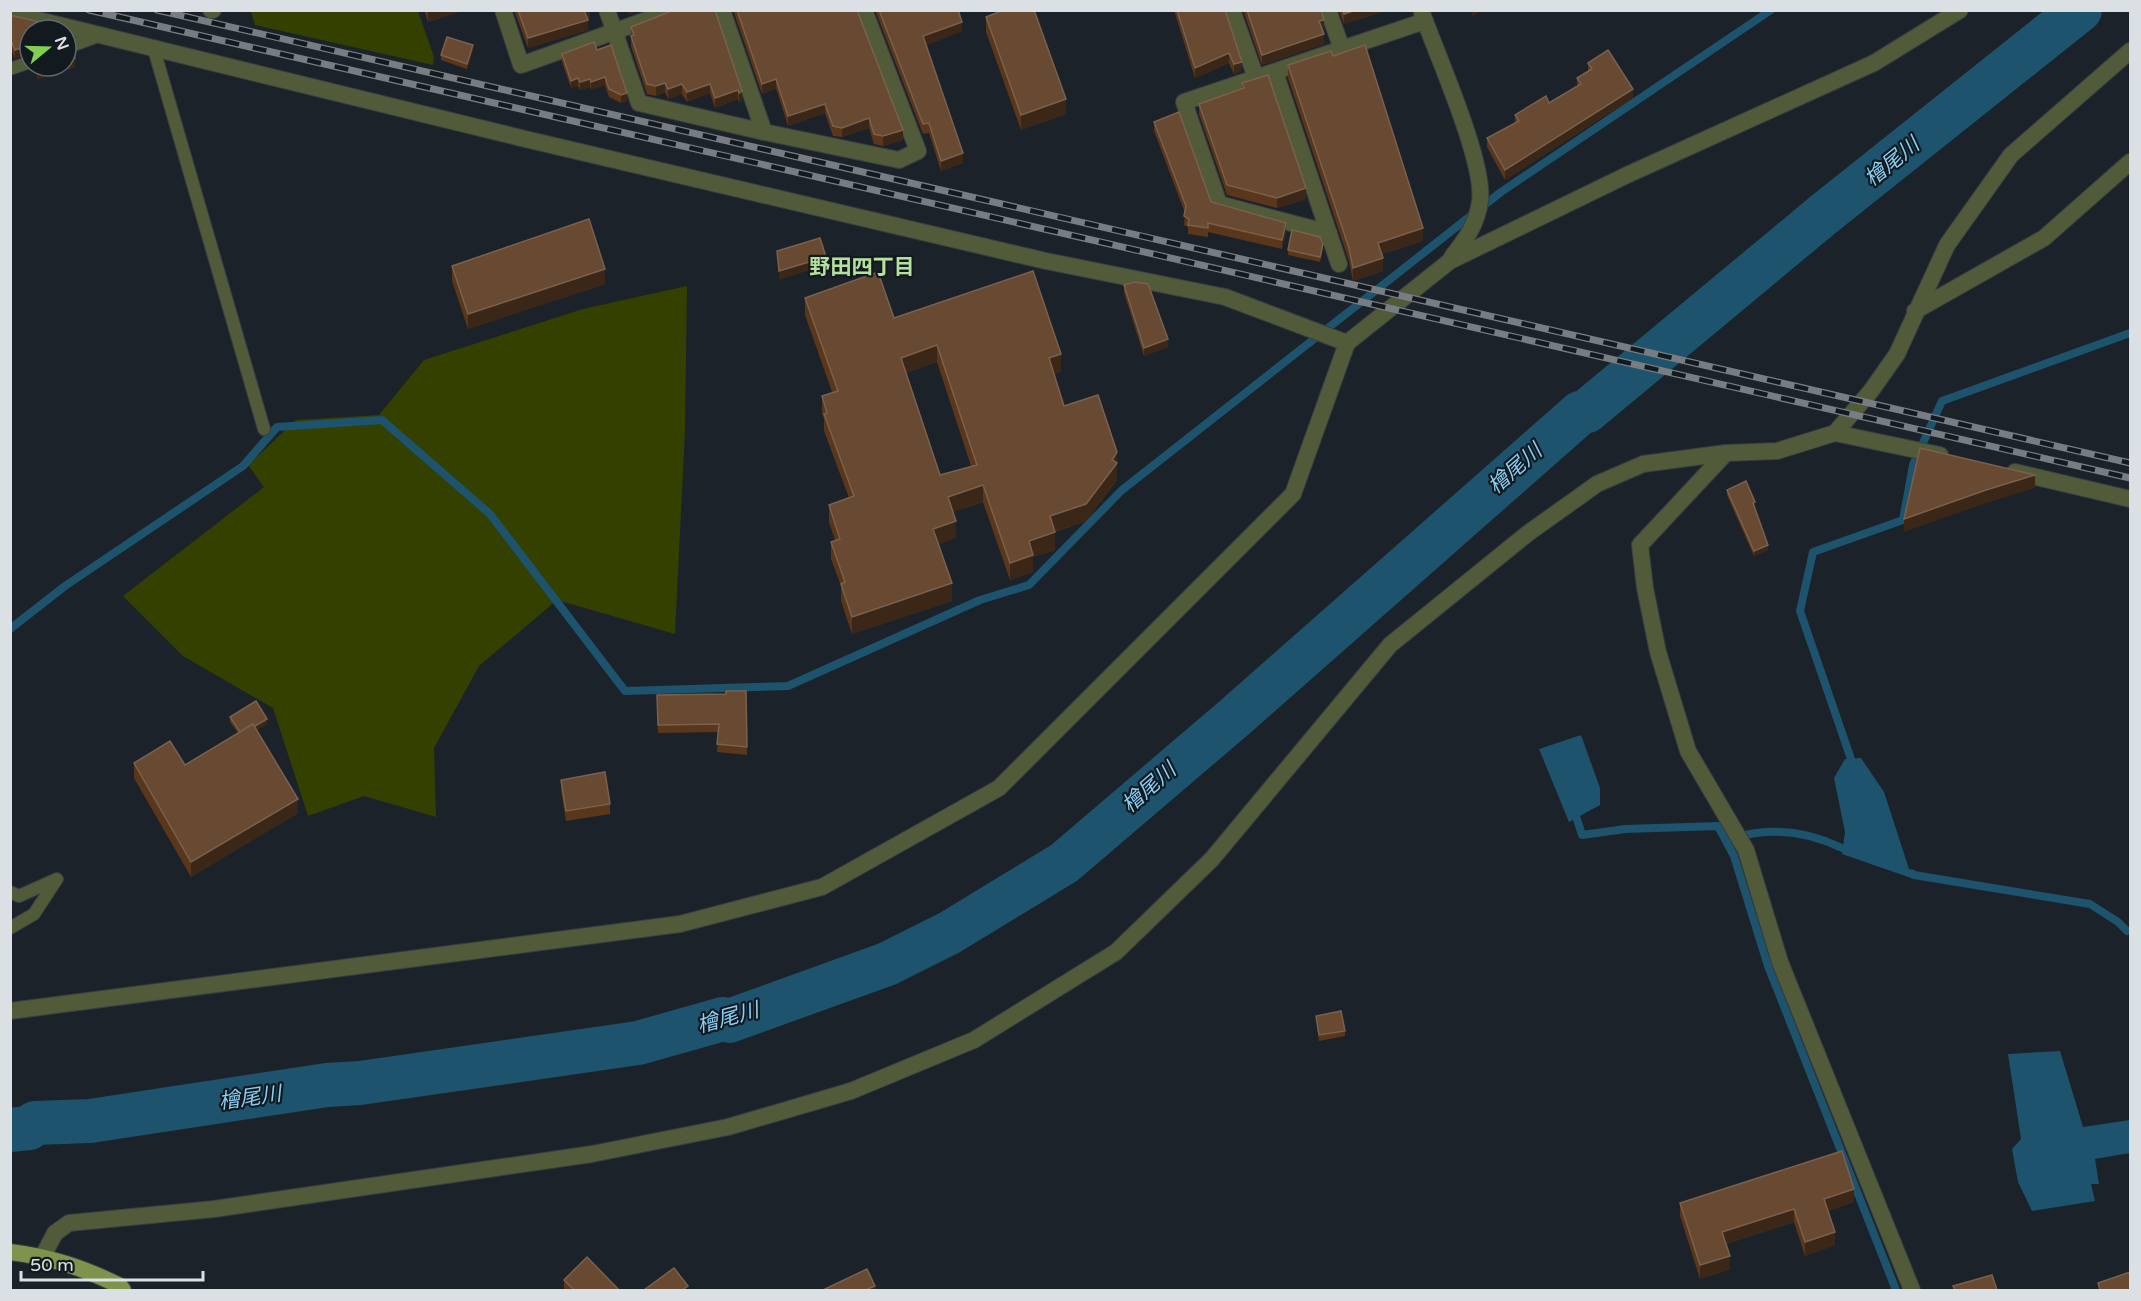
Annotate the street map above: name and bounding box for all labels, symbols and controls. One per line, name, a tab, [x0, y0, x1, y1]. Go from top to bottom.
north arrow	[18, 18, 78, 78]
text: N	[50, 34, 73, 53]
water label: 檜尾川	[1860, 131, 1926, 192]
district label: 野田四丁目	[810, 255, 915, 280]
water label: 檜尾川	[1483, 438, 1548, 499]
water label: 檜尾川	[1117, 757, 1182, 818]
water label: 檜尾川	[694, 997, 764, 1038]
water label: 檜尾川	[217, 1081, 285, 1115]
scale bar	[21, 1244, 202, 1282]
text: 50 m	[30, 1254, 74, 1276]

